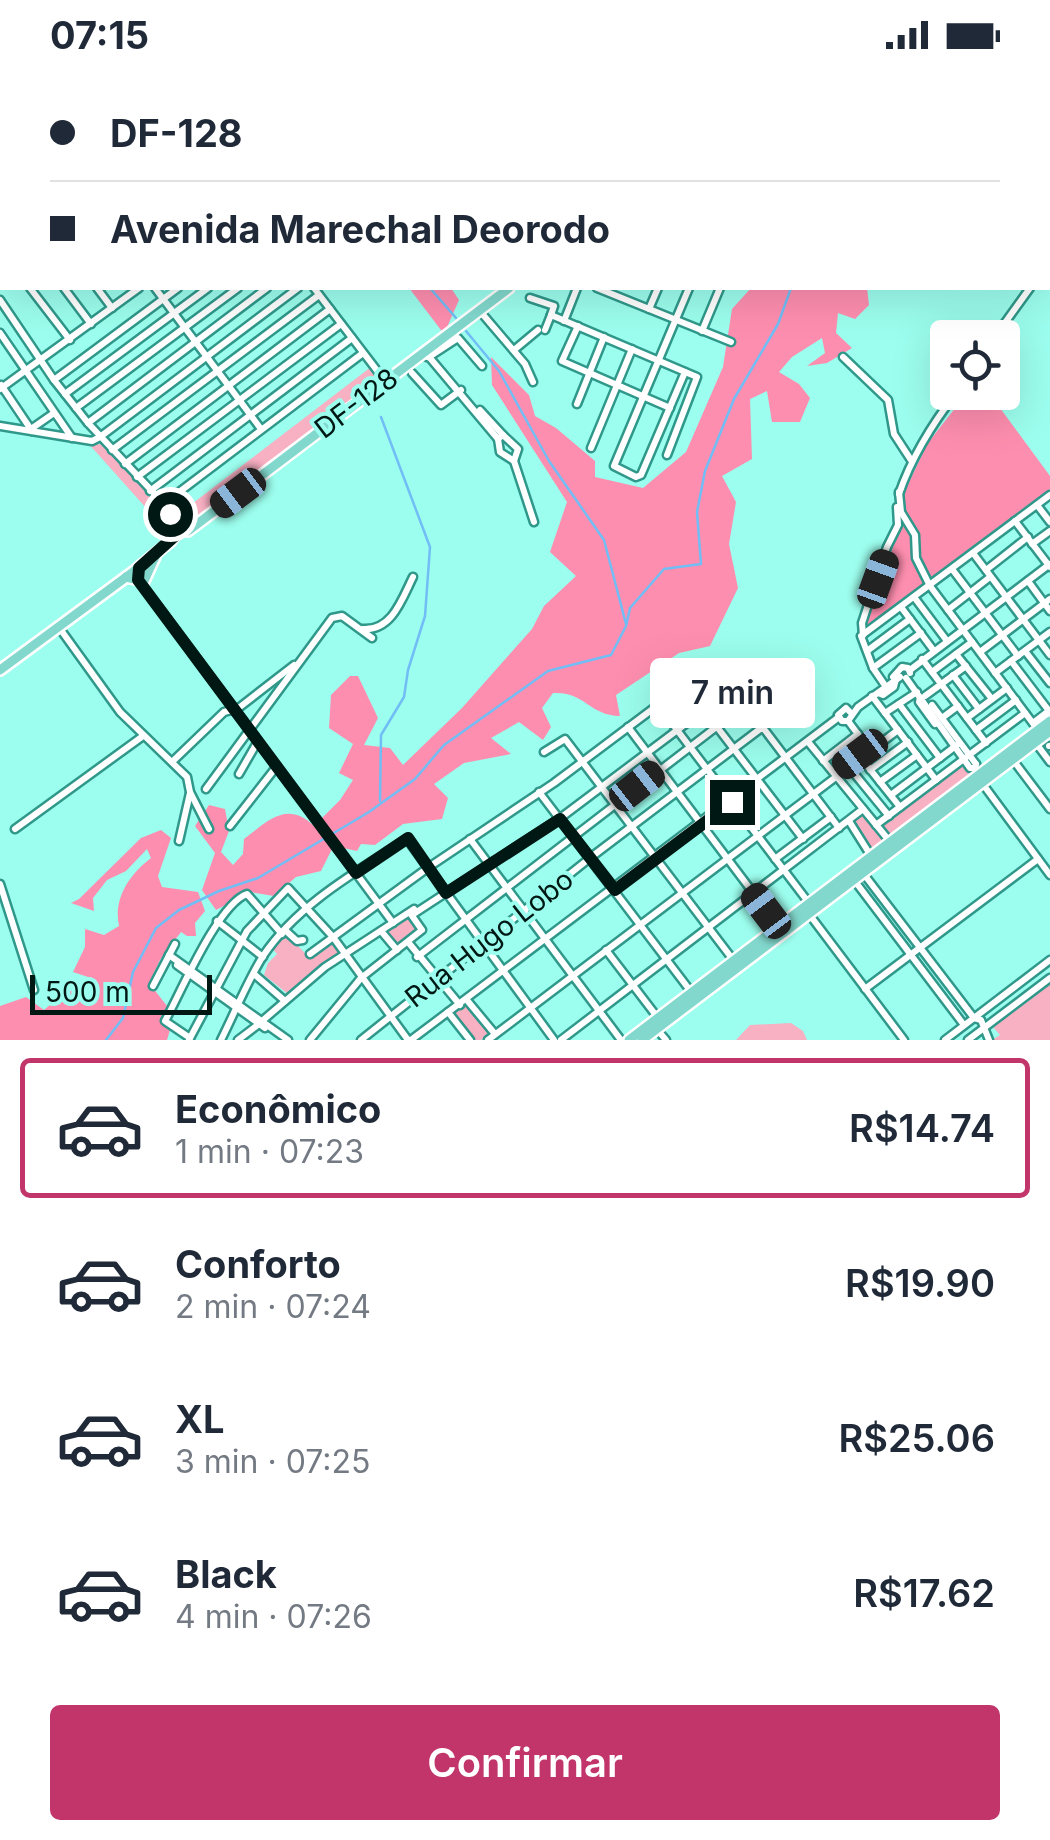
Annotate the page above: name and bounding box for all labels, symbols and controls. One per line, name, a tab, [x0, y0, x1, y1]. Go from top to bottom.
text: 07:15	[50, 12, 149, 58]
text: DF-128	[110, 110, 243, 156]
text: Avenida Marechal Deorodo	[110, 206, 610, 252]
map controls	[930, 320, 1020, 410]
button: locate	[930, 320, 1020, 410]
street label: DF-128	[308, 361, 404, 445]
car	[205, 463, 271, 523]
route start	[148, 492, 193, 537]
car	[854, 546, 902, 612]
callout: 7 min	[650, 657, 814, 727]
text: 7 min	[691, 673, 774, 712]
car	[827, 724, 893, 784]
car	[604, 756, 670, 816]
route end	[710, 780, 755, 825]
street label: Rua Hugo Lobo	[398, 862, 580, 1014]
car	[736, 878, 796, 944]
scale bar	[30, 970, 212, 1014]
text: 500 m	[45, 975, 130, 1009]
icon: car	[55, 1083, 145, 1173]
text: Econômico	[175, 1086, 381, 1132]
text: R$14.74	[849, 1105, 995, 1151]
text: 1 min · 07:23	[175, 1132, 364, 1171]
icon: car	[55, 1238, 145, 1328]
text: Conforto	[175, 1241, 341, 1287]
text: R$19.90	[845, 1260, 995, 1306]
text: 2 min · 07:24	[175, 1287, 371, 1326]
icon: car	[55, 1393, 145, 1483]
text: XL	[175, 1396, 225, 1442]
text: R$25.06	[838, 1415, 995, 1461]
text: 3 min · 07:25	[175, 1442, 370, 1481]
icon: car	[55, 1548, 145, 1638]
text: Black	[175, 1551, 277, 1597]
text: R$17.62	[853, 1570, 995, 1616]
text: 4 min · 07:26	[175, 1597, 372, 1636]
button: Confirmar	[50, 1705, 1000, 1820]

